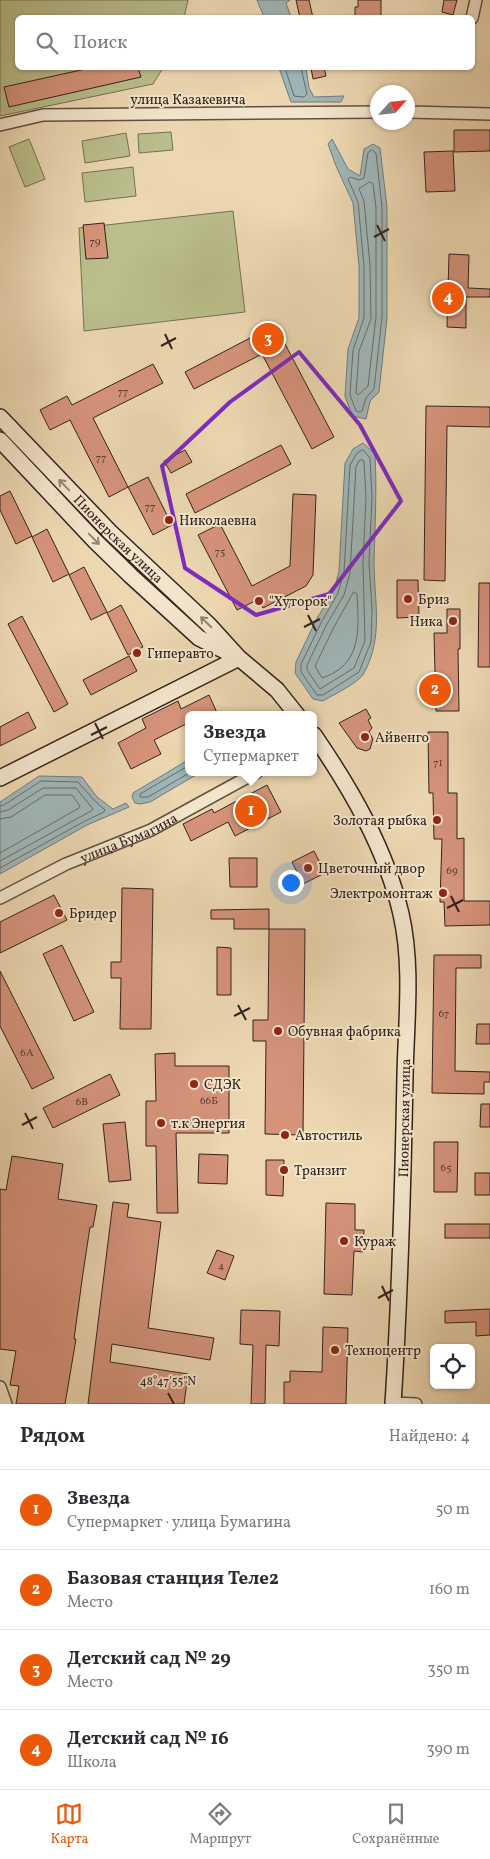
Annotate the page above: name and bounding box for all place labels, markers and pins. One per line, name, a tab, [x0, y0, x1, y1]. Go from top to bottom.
pin: 4	[432, 279, 464, 317]
pin: 3	[252, 320, 284, 358]
place label: Николаевна	[179, 512, 257, 531]
marker: Николаевна	[163, 514, 175, 526]
place label: Бриз	[418, 591, 449, 610]
place label: "Хуторок"	[269, 593, 332, 612]
marker: Бриз	[402, 593, 414, 605]
marker: "Хуторок"	[253, 595, 265, 607]
place label: Ника	[409, 613, 443, 632]
marker: Ника	[447, 615, 459, 627]
place label: Гиперавто	[147, 645, 214, 664]
marker: Гиперавто	[131, 647, 143, 659]
pin: 2	[419, 671, 451, 709]
place label: Айвенго	[375, 729, 429, 748]
marker: Айвенго	[359, 731, 371, 743]
pin: 1	[235, 792, 267, 830]
place label: Золотая рыбка	[333, 812, 427, 831]
marker: Золотая рыбка	[431, 814, 443, 826]
place label: Цветочный двор	[318, 860, 425, 879]
marker: Цветочный двор	[302, 862, 314, 874]
place label: Электромонтаж	[330, 885, 433, 904]
marker: Электромонтаж	[437, 887, 449, 899]
place label: Бридер	[69, 905, 117, 924]
marker: Бридер	[53, 907, 65, 919]
place label: Обувная фабрика	[288, 1023, 401, 1042]
marker: Обувная фабрика	[272, 1025, 284, 1037]
place label: СДЭК	[204, 1076, 242, 1095]
marker: СДЭК	[188, 1078, 200, 1090]
place label: т.к Энергия	[171, 1115, 245, 1134]
marker: т.к Энергия	[155, 1117, 167, 1129]
place label: Автостиль	[295, 1127, 363, 1146]
marker: Автостиль	[279, 1129, 291, 1141]
place label: Транзит	[294, 1162, 347, 1181]
marker: Транзит	[278, 1164, 290, 1176]
place label: Кураж	[354, 1233, 396, 1252]
marker: Кураж	[338, 1235, 350, 1247]
place label: Техноцентр	[345, 1342, 421, 1361]
marker: Техноцентр	[329, 1344, 341, 1356]

